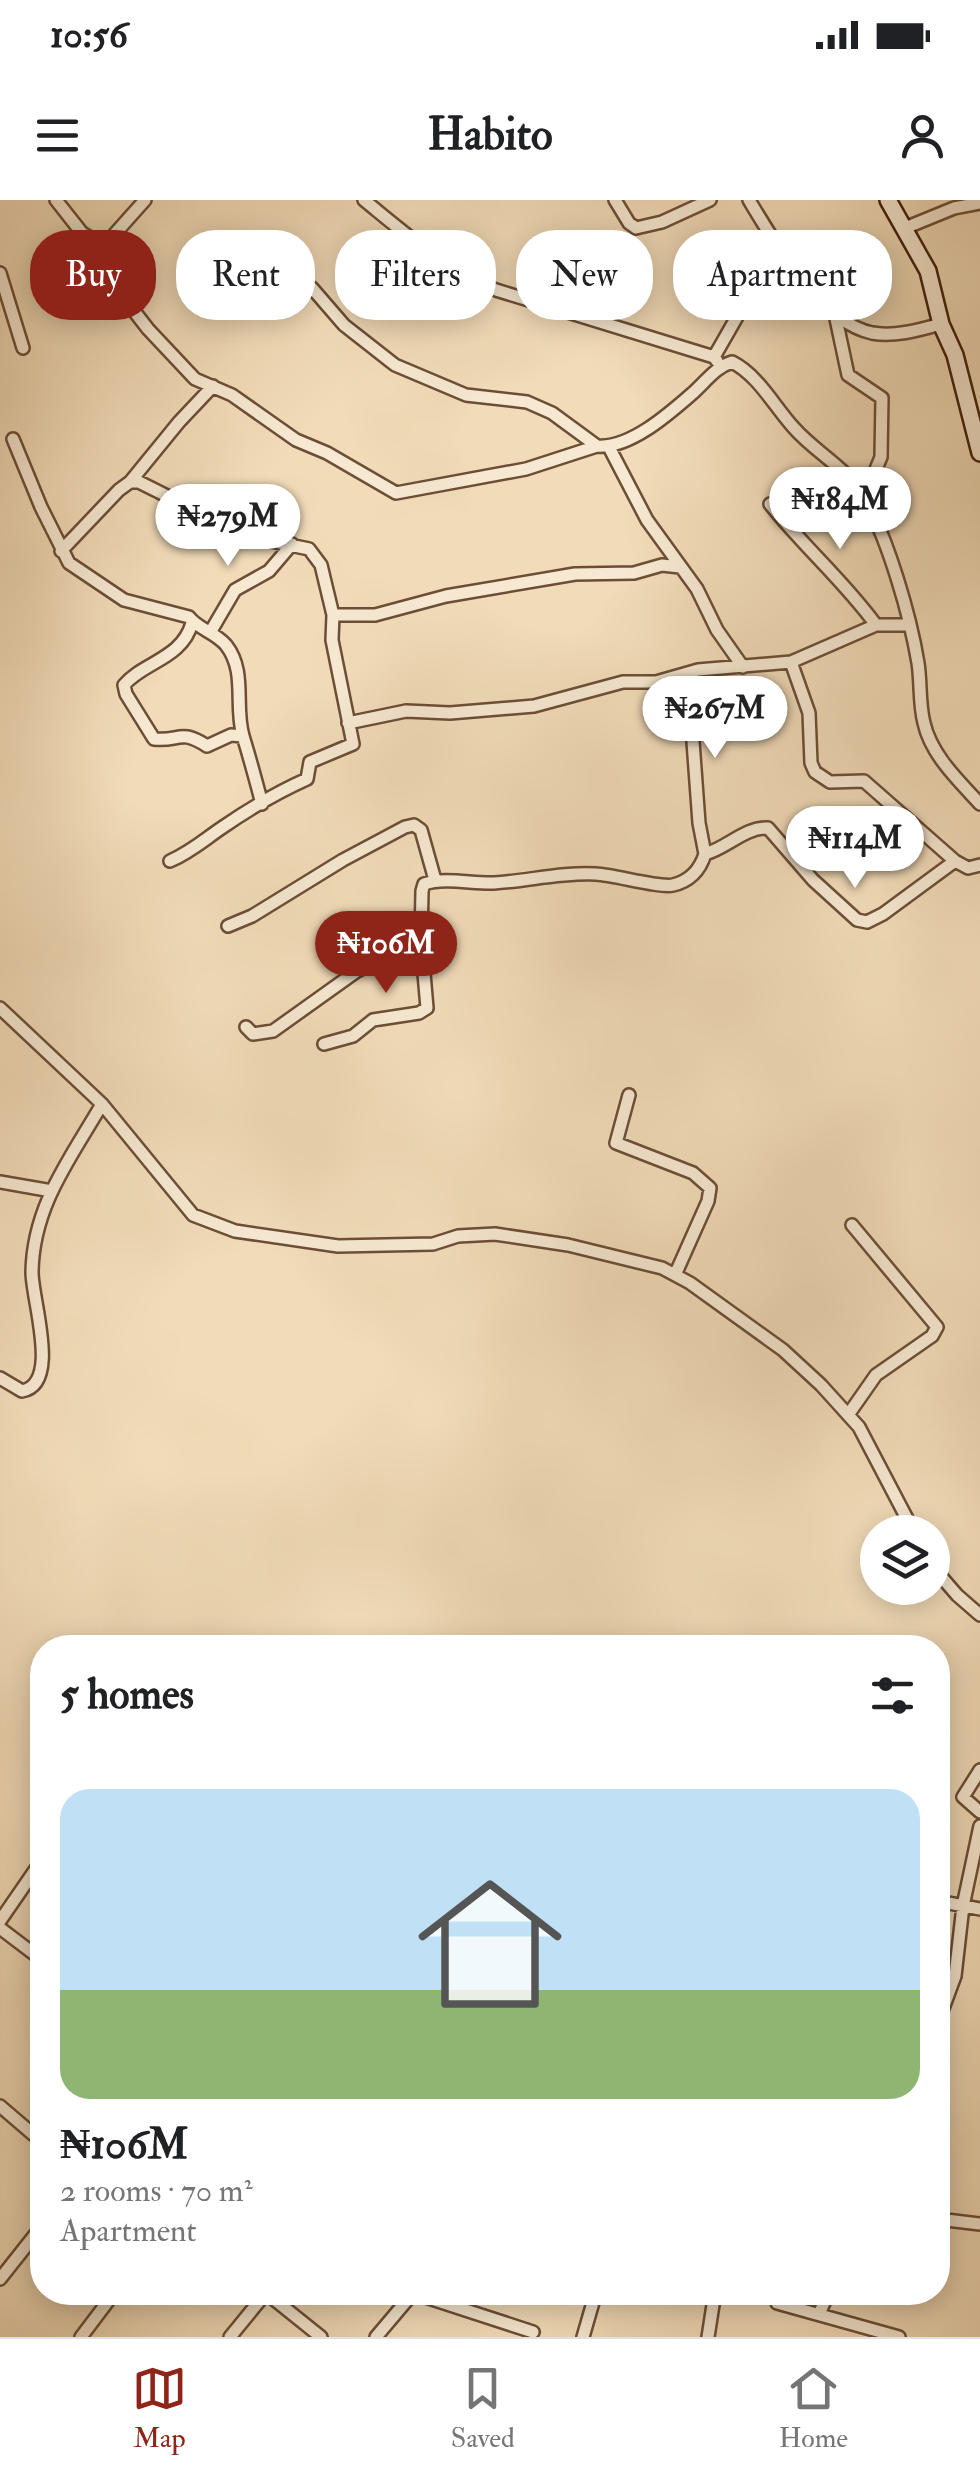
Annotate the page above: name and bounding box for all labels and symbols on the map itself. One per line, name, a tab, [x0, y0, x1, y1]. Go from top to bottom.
pin: ₦184M	[770, 467, 910, 552]
pin: ₦279M	[158, 484, 298, 569]
pin: ₦267M	[645, 676, 785, 761]
pin: ₦114M	[785, 806, 925, 891]
pin: ₦106M	[316, 911, 456, 996]

